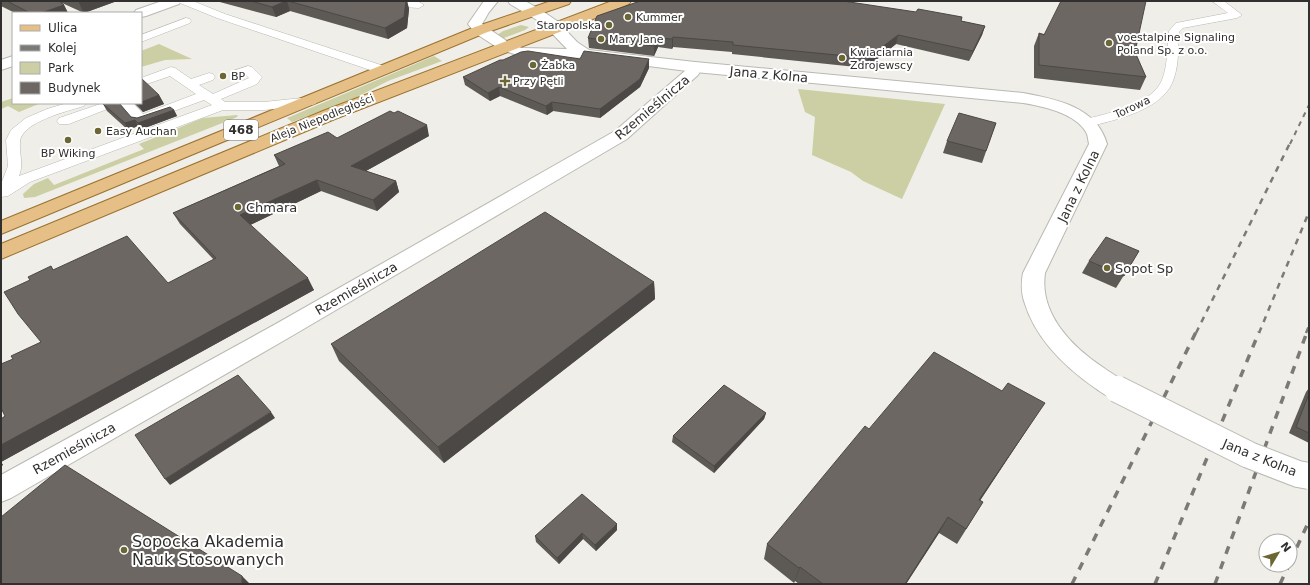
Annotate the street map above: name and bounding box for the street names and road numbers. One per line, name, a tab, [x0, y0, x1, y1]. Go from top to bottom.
street label: Jana z Kolna	[728, 64, 809, 85]
street label: Rzemieślnicza	[612, 72, 693, 143]
street label: Aleja Niepodległości	[268, 92, 376, 145]
street label: Torowa	[1111, 93, 1152, 122]
road number: 468	[224, 120, 258, 140]
street label: Jana z Kolna	[1054, 148, 1102, 226]
street label: Rzemieślnicza	[313, 259, 400, 318]
street label: Rzemieślnicza	[30, 420, 118, 477]
street label: Jana z Kolna	[1220, 435, 1299, 479]

